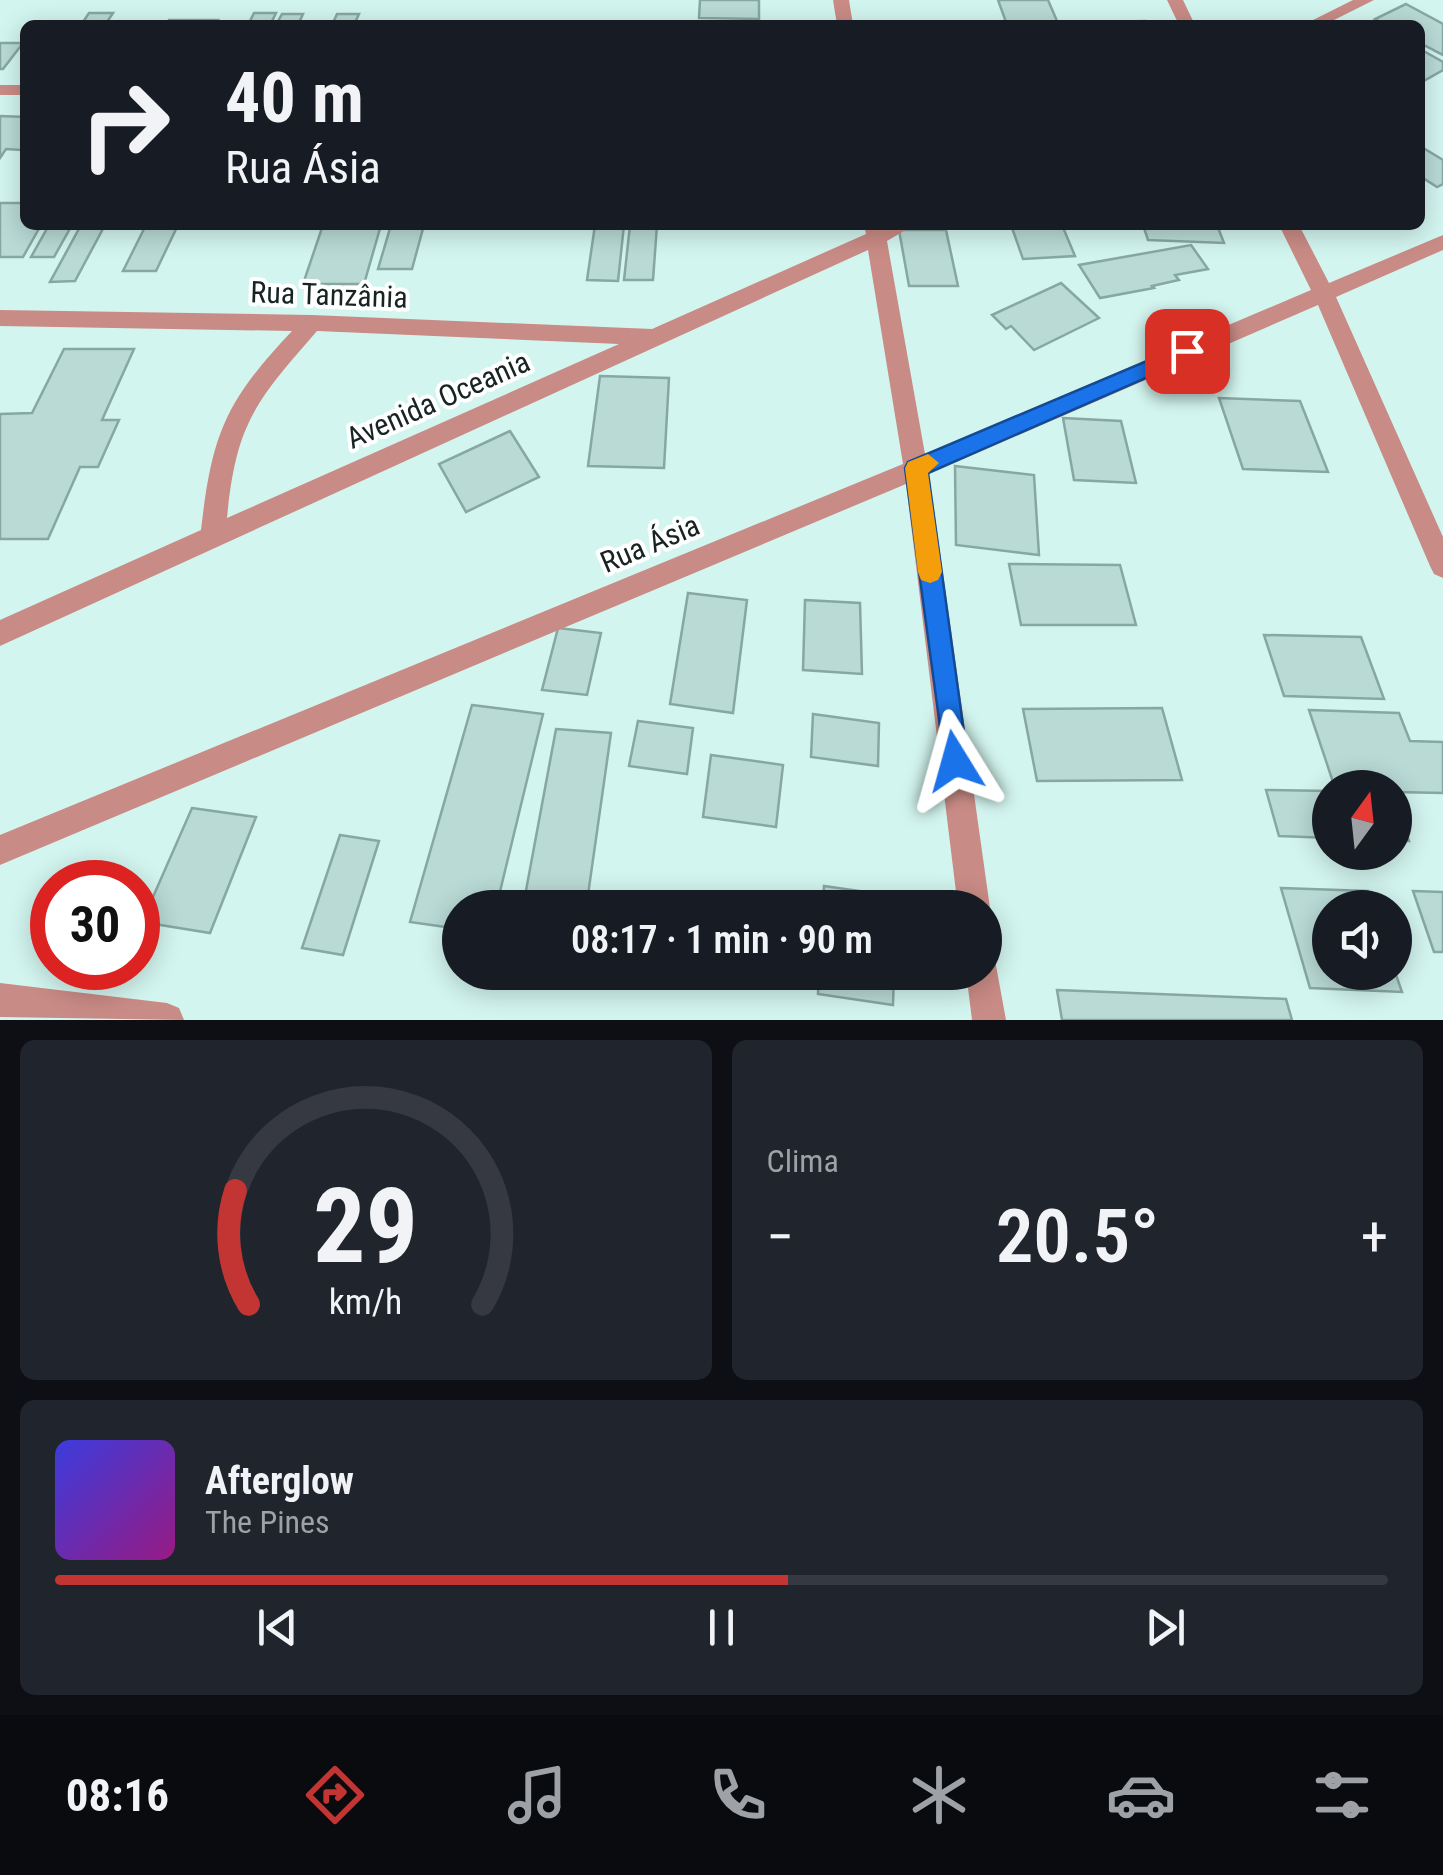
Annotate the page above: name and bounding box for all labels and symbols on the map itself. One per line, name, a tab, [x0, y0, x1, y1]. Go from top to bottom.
street label: Rua Tanzânia	[250, 274, 408, 315]
pin	[1145, 309, 1230, 394]
street label: Avenida Oceania	[341, 344, 535, 456]
street label: Rua Ásia	[595, 507, 704, 580]
position arrow	[903, 709, 1007, 813]
north arrow	[1312, 770, 1412, 870]
speed limit sign: 30	[30, 860, 160, 990]

